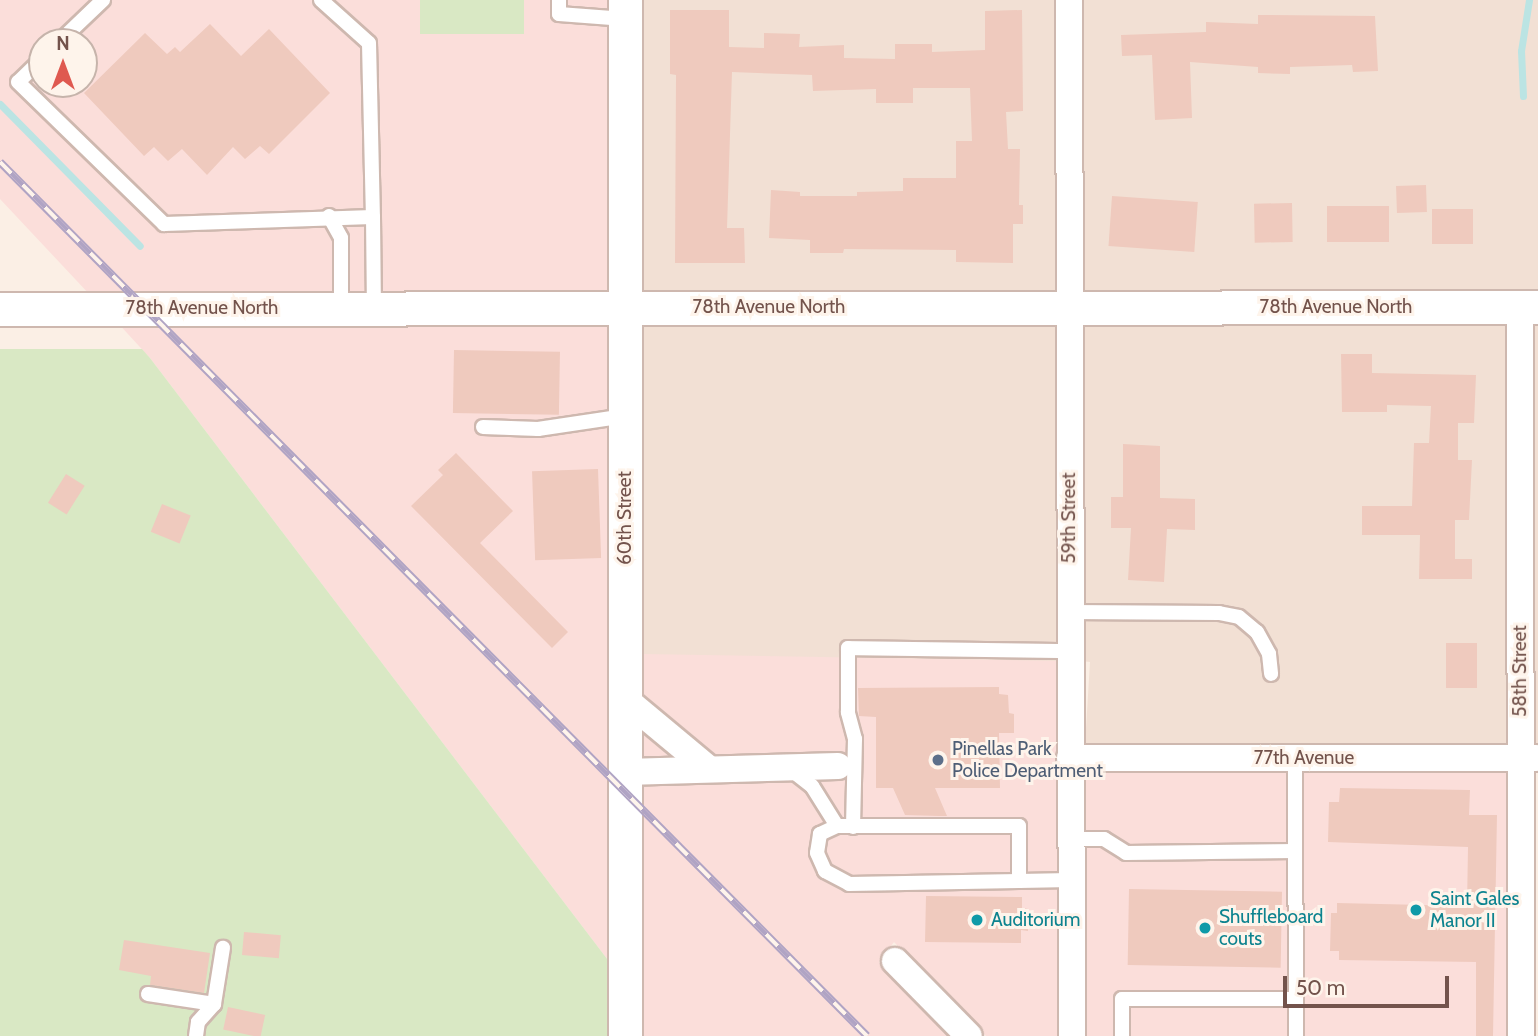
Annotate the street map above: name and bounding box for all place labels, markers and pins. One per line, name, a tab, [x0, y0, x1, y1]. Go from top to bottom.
place label: Pinellas Park Police Department	[952, 738, 1103, 782]
marker: Pinellas Park Police Department	[930, 752, 946, 768]
place label: Saint Gales Manor II	[1430, 888, 1519, 932]
marker: Saint Gales Manor II	[1408, 902, 1424, 918]
place label: Shuffleboard couts	[1219, 906, 1323, 950]
place label: Auditorium	[991, 909, 1080, 931]
marker: Auditorium	[969, 912, 985, 928]
marker: Shuffleboard couts	[1197, 920, 1213, 936]

